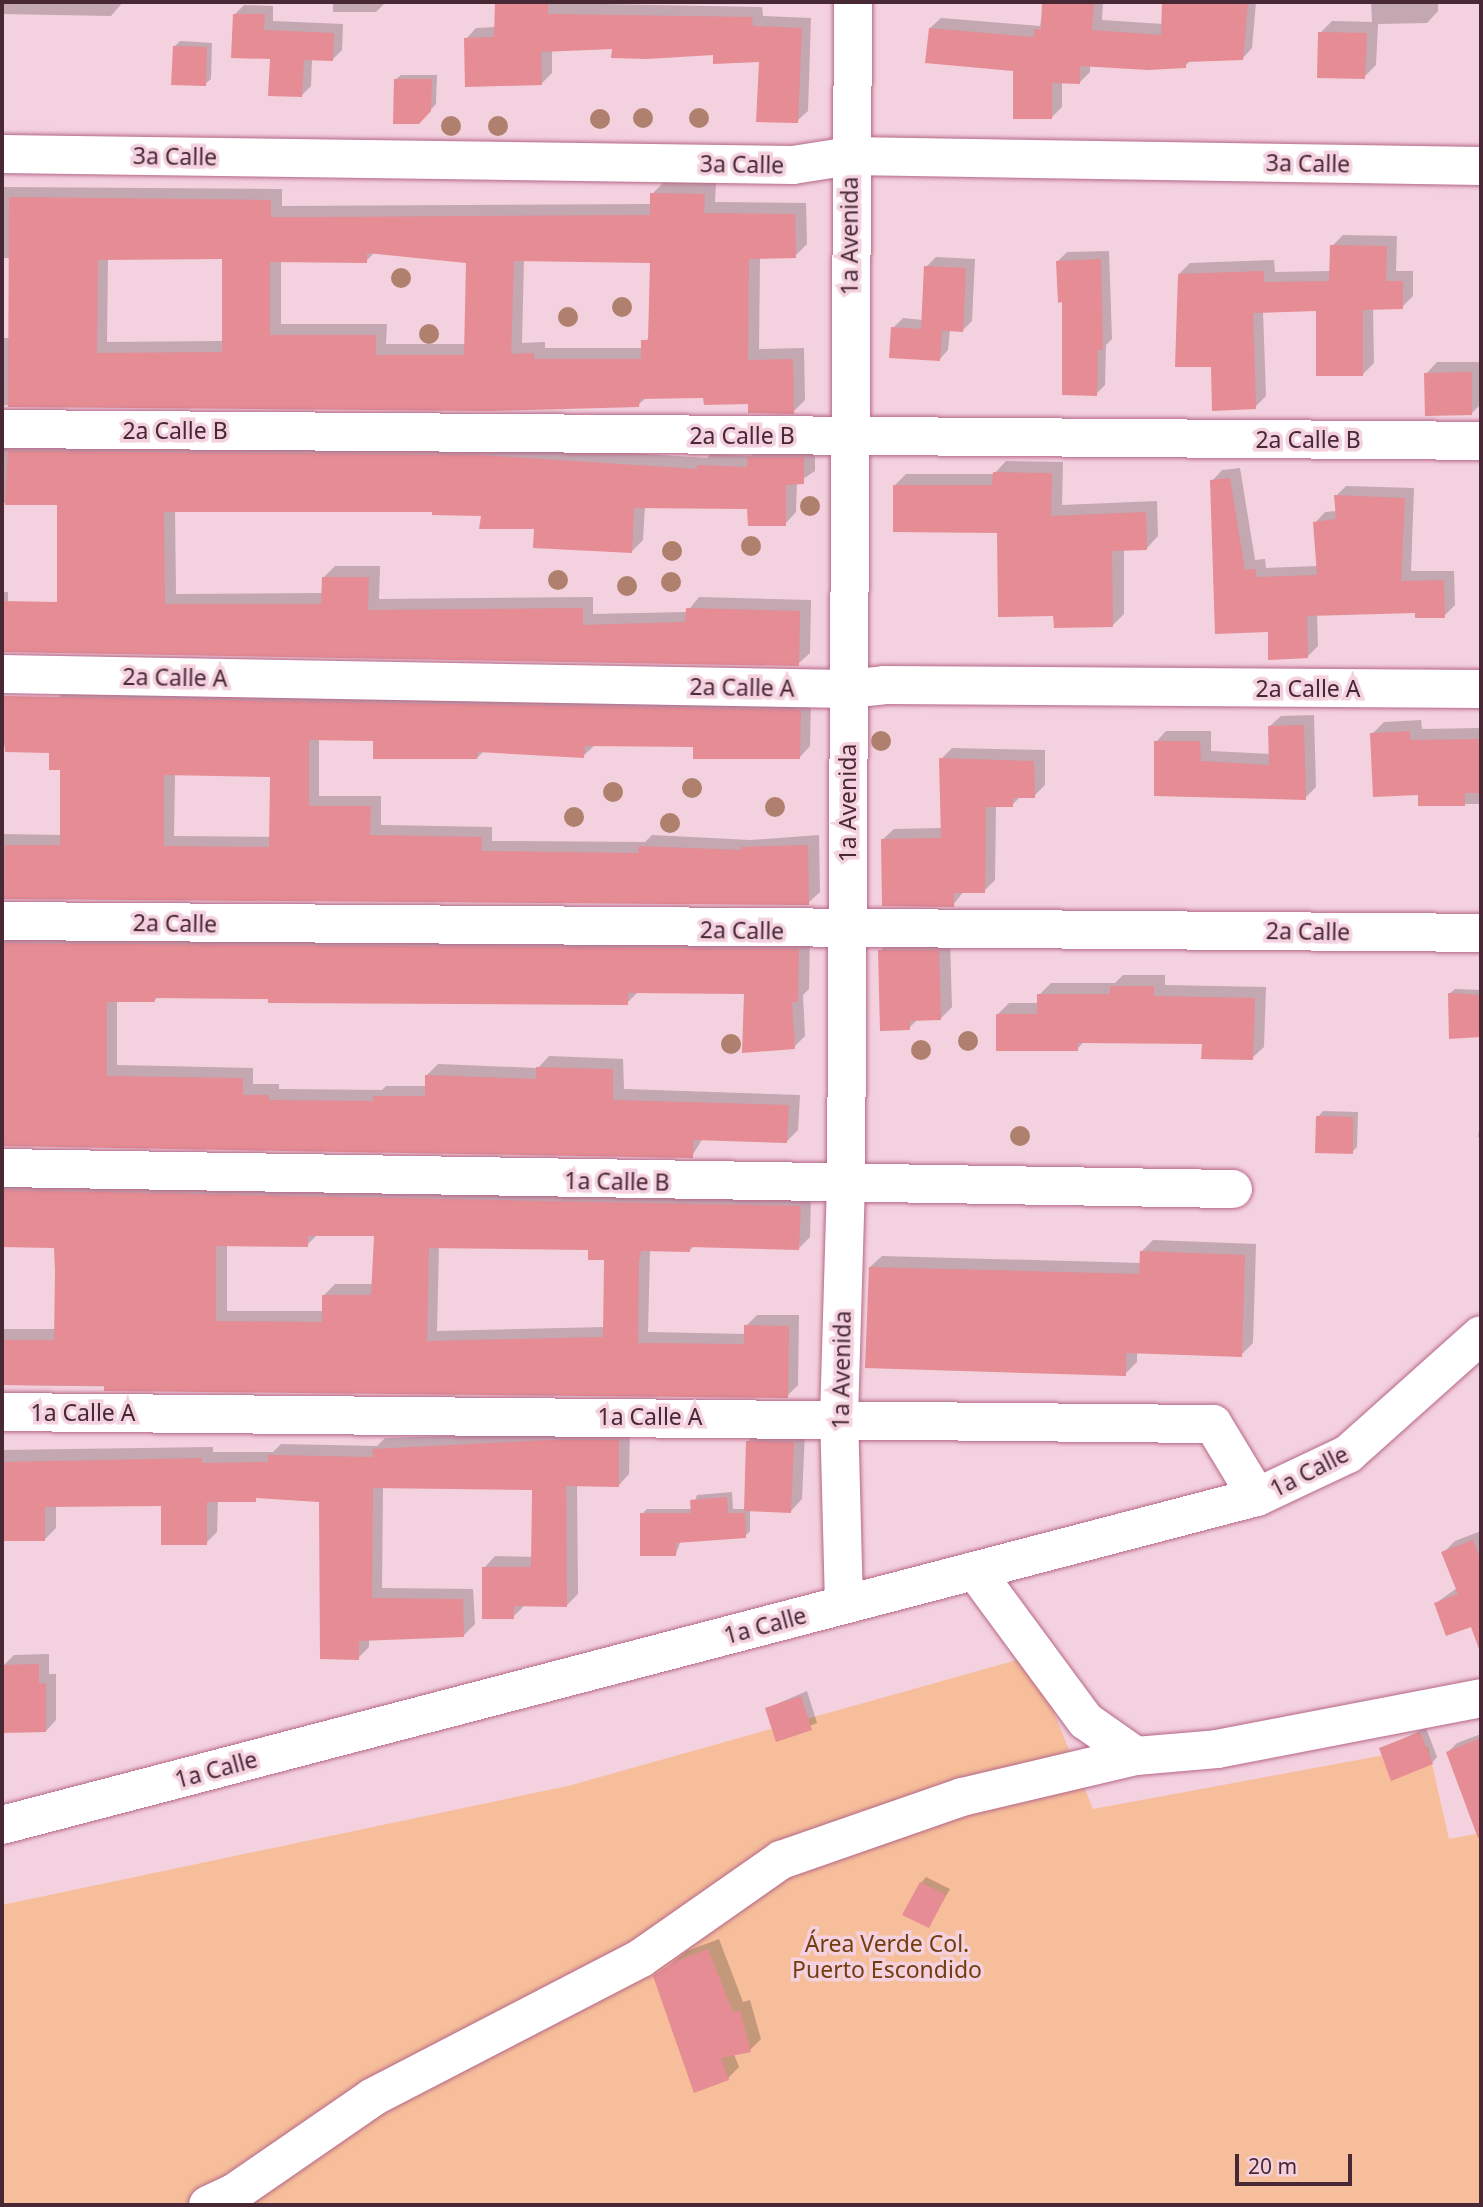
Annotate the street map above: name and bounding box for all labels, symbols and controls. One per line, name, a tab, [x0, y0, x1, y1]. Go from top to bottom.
street label: 3a Calle	[133, 141, 217, 171]
street label: 3a Calle	[1266, 148, 1350, 178]
street label: 3a Calle	[700, 149, 784, 179]
street label: 1a Avenida	[835, 177, 863, 295]
street label: 2a Calle B	[122, 416, 228, 444]
street label: 2a Calle B	[689, 421, 795, 449]
street label: 2a Calle B	[1255, 425, 1361, 453]
street label: 2a Calle A	[122, 662, 228, 692]
street label: 2a Calle A	[689, 672, 795, 702]
street label: 2a Calle A	[1256, 674, 1360, 702]
street label: 1a Avenida	[833, 744, 861, 862]
street label: 2a Calle	[133, 908, 217, 938]
street label: 2a Calle	[700, 915, 784, 945]
street label: 2a Calle	[1266, 916, 1350, 946]
street label: 1a Calle B	[564, 1166, 670, 1196]
street label: 1a Avenida	[826, 1310, 856, 1430]
street label: 1a Calle A	[31, 1398, 135, 1426]
street label: 1a Calle A	[598, 1402, 702, 1430]
street label: 1a Calle	[1265, 1440, 1353, 1502]
street label: 1a Calle	[721, 1601, 809, 1649]
street label: 1a Calle	[172, 1745, 260, 1793]
park label: Área Verde Col. Puerto Escondido	[792, 1929, 982, 1983]
scale bar	[1238, 2140, 1355, 2184]
text: 20 m	[1248, 2152, 1297, 2180]

